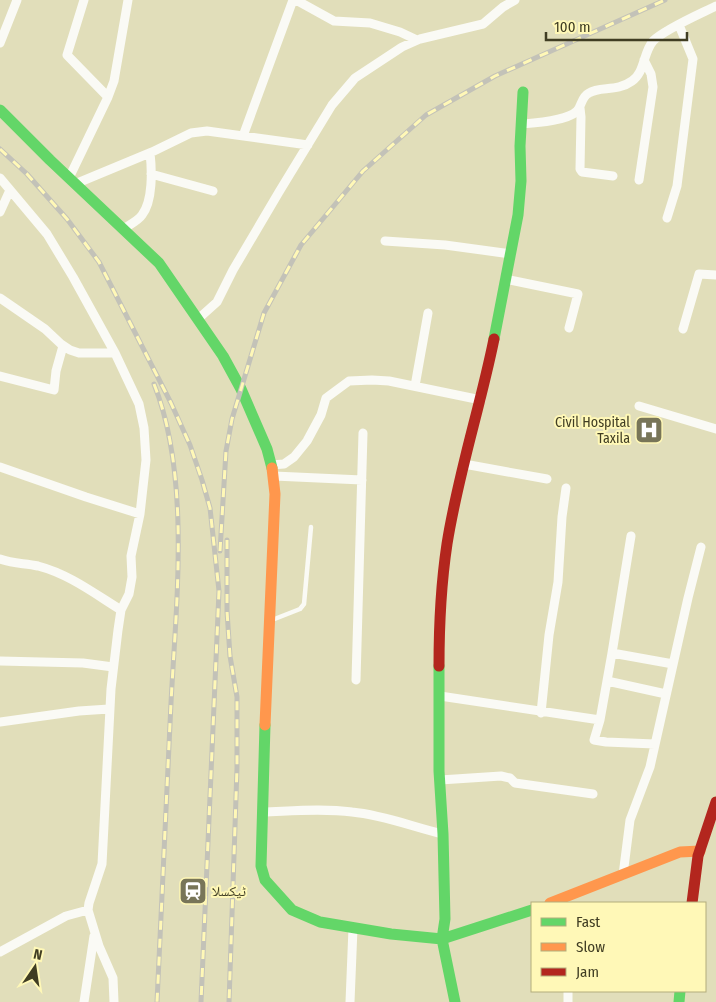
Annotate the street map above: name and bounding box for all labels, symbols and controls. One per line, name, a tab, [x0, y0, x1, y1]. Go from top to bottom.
scale bar	[546, 10, 687, 42]
text: 100 m	[554, 18, 591, 36]
place label: Civil Hospital Taxila	[555, 414, 630, 447]
hospital icon: Civil Hospital Taxila	[634, 415, 664, 445]
station icon: ٹیکسلا	[178, 876, 208, 906]
place label: ٹیکسلا	[212, 883, 247, 900]
legend	[531, 902, 706, 992]
text: Fast	[576, 913, 600, 931]
text: Slow	[576, 938, 605, 956]
north arrow	[10, 942, 60, 992]
text: N	[32, 946, 44, 964]
text: Jam	[576, 963, 599, 981]

